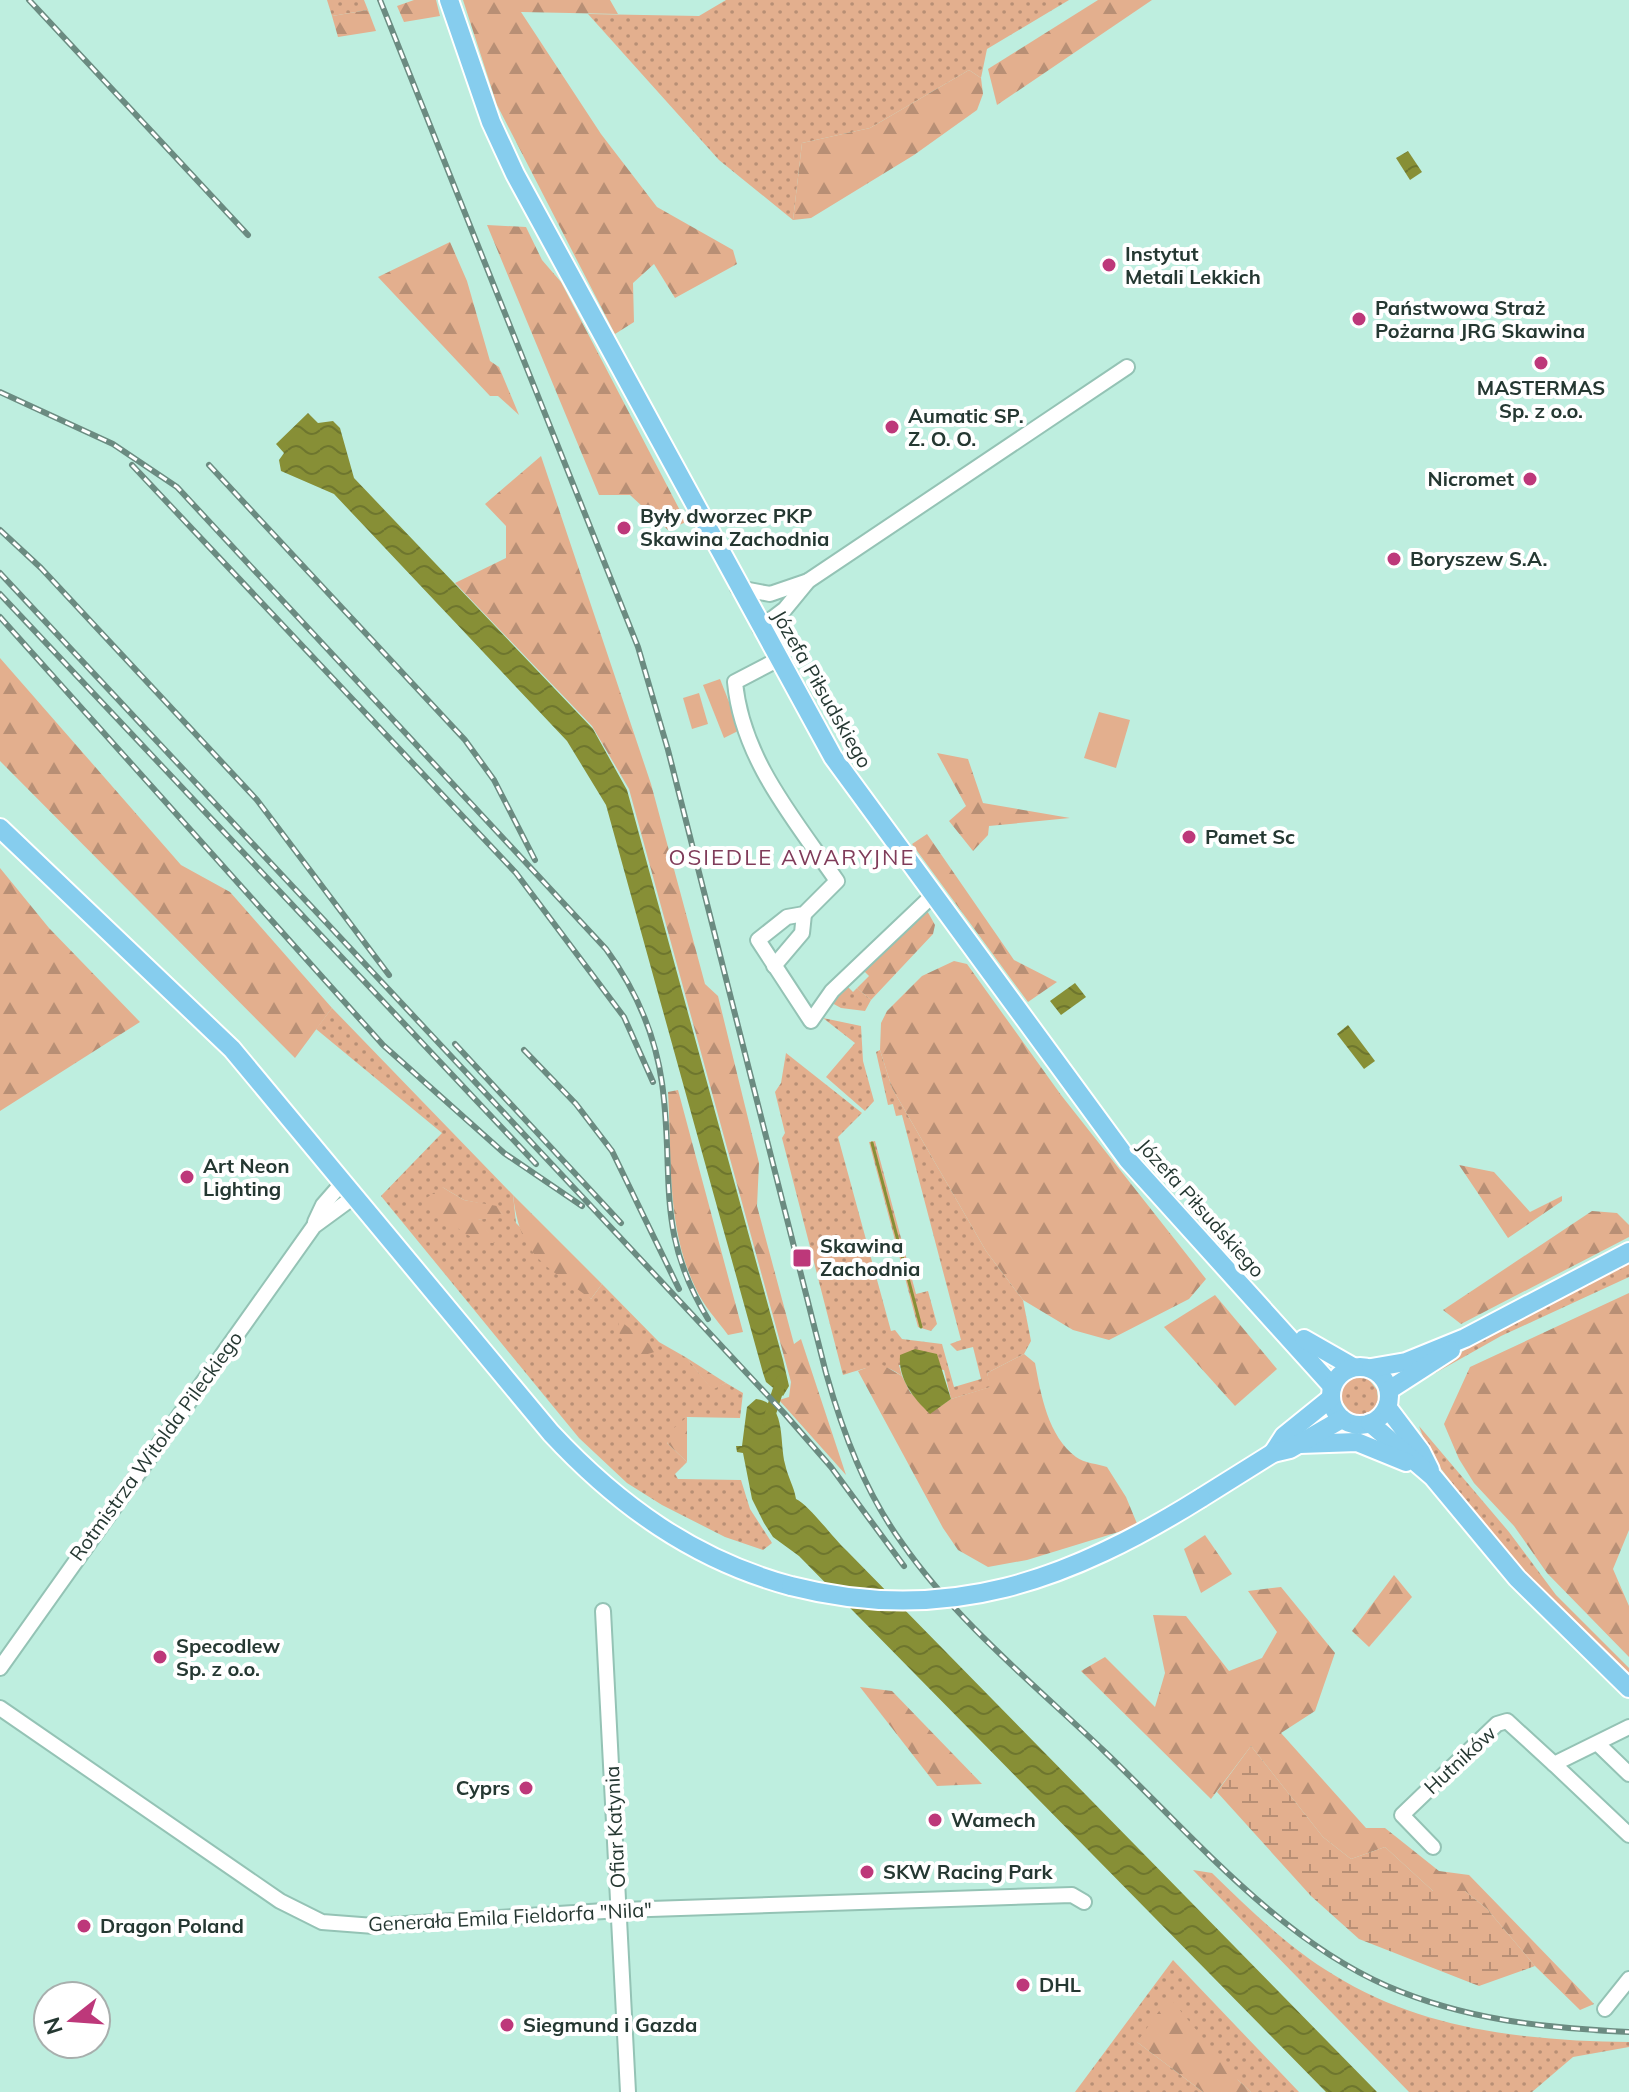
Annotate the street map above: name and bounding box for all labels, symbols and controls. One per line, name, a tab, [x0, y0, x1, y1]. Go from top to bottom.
place label: Instytut Metali Lekkich	[1125, 241, 1261, 289]
marker: Instytut Metali Lekkich	[1100, 256, 1118, 274]
place label: Państwowa Straż Pożarna JRG Skawina	[1375, 295, 1585, 343]
marker: Państwowa Straż Pożarna JRG Skawina	[1350, 310, 1368, 328]
marker: MASTERMAS Sp. z o.o.	[1532, 354, 1550, 372]
place label: MASTERMAS Sp. z o.o.	[1477, 375, 1605, 423]
place label: Aumatic SP. Z. O. O.	[908, 403, 1024, 451]
marker: Aumatic SP. Z. O. O.	[883, 418, 901, 436]
place label: Nicromet	[1428, 466, 1514, 491]
marker: Nicromet	[1521, 470, 1539, 488]
place label: Były dworzec PKP Skawina Zachodnia	[640, 503, 829, 551]
marker: Były dworzec PKP Skawina Zachodnia	[615, 519, 633, 537]
place label: Boryszew S.A.	[1410, 546, 1547, 571]
marker: Boryszew S.A.	[1385, 550, 1403, 568]
street label: Józefa Piłsudskiego	[767, 605, 878, 772]
place label: Pamet Sc	[1205, 824, 1295, 849]
marker: Pamet Sc	[1180, 828, 1198, 846]
district label: OSIEDLE AWARYJNE	[669, 843, 915, 871]
street label: Józefa Piłsudskiego	[1132, 1133, 1270, 1282]
place label: Art Neon Lighting	[203, 1153, 289, 1201]
marker: Art Neon Lighting	[178, 1168, 196, 1186]
place label: Skawina Zachodnia	[820, 1233, 920, 1281]
marker: Skawina Zachodnia	[791, 1247, 813, 1269]
street label: Rotmistrza Witolda Pileckiego	[64, 1326, 247, 1565]
place label: Specodlew Sp. z o.o.	[176, 1633, 280, 1681]
marker: Specodlew Sp. z o.o.	[151, 1648, 169, 1666]
street label: Hutników	[1419, 1720, 1501, 1799]
street label: Ofiar Katynia	[599, 1765, 630, 1889]
place label: Cyprs	[456, 1775, 510, 1800]
marker: Cyprs	[517, 1779, 535, 1797]
place label: Wamech	[951, 1807, 1036, 1832]
marker: Wamech	[926, 1811, 944, 1829]
place label: SKW Racing Park	[883, 1859, 1053, 1884]
marker: SKW Racing Park	[858, 1863, 876, 1881]
street label: Generała Emila Fieldorfa "Nila"	[367, 1897, 653, 1936]
place label: Dragon Poland	[100, 1913, 244, 1938]
marker: Dragon Poland	[75, 1917, 93, 1935]
place label: DHL	[1039, 1972, 1081, 1997]
marker: DHL	[1014, 1976, 1032, 1994]
north arrow	[32, 1980, 112, 2060]
place label: Siegmund i Gazda	[523, 2012, 697, 2037]
text: N	[37, 2014, 69, 2038]
marker: Siegmund i Gazda	[498, 2016, 516, 2034]

